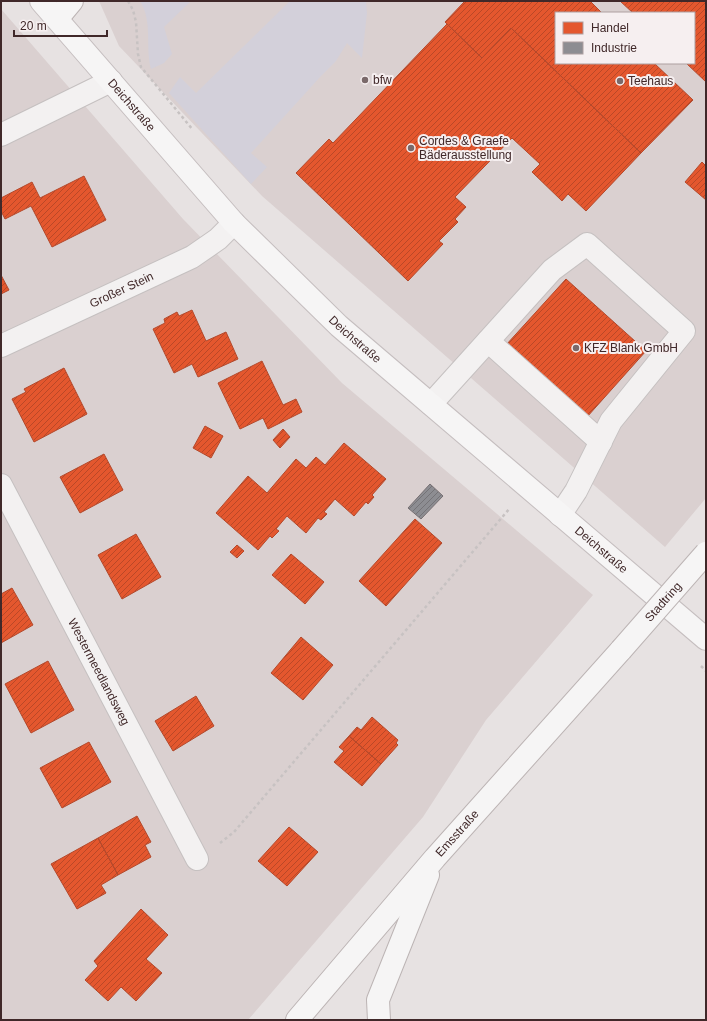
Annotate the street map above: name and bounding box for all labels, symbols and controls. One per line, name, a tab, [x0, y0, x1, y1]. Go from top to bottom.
scale bar	[14, 12, 107, 38]
legend	[555, 12, 695, 64]
text: 20 m	[20, 19, 47, 33]
text: Handel	[591, 21, 629, 35]
text: Industrie	[591, 41, 637, 55]
place label: bfw	[373, 73, 392, 87]
place label: Teehaus	[628, 74, 673, 88]
marker: bfw	[360, 75, 370, 85]
street label: Deichstraße	[105, 76, 158, 134]
marker: Teehaus	[615, 76, 625, 86]
place label: Cordes & Graefe Bäderausstellung	[419, 134, 512, 162]
marker: Cordes & Graefe Bäderausstellung	[406, 143, 416, 153]
street label: Großer Stein	[87, 269, 156, 311]
street label: Deichstraße	[326, 313, 384, 366]
place label: KFZ Blank GmbH	[584, 341, 678, 355]
marker: KFZ Blank GmbH	[571, 343, 581, 353]
street label: Deichstraße	[572, 523, 631, 576]
street label: Stadtring	[642, 579, 684, 625]
street label: Westermeedlandsweg	[65, 616, 133, 728]
street label: Emsstraße	[433, 807, 482, 860]

